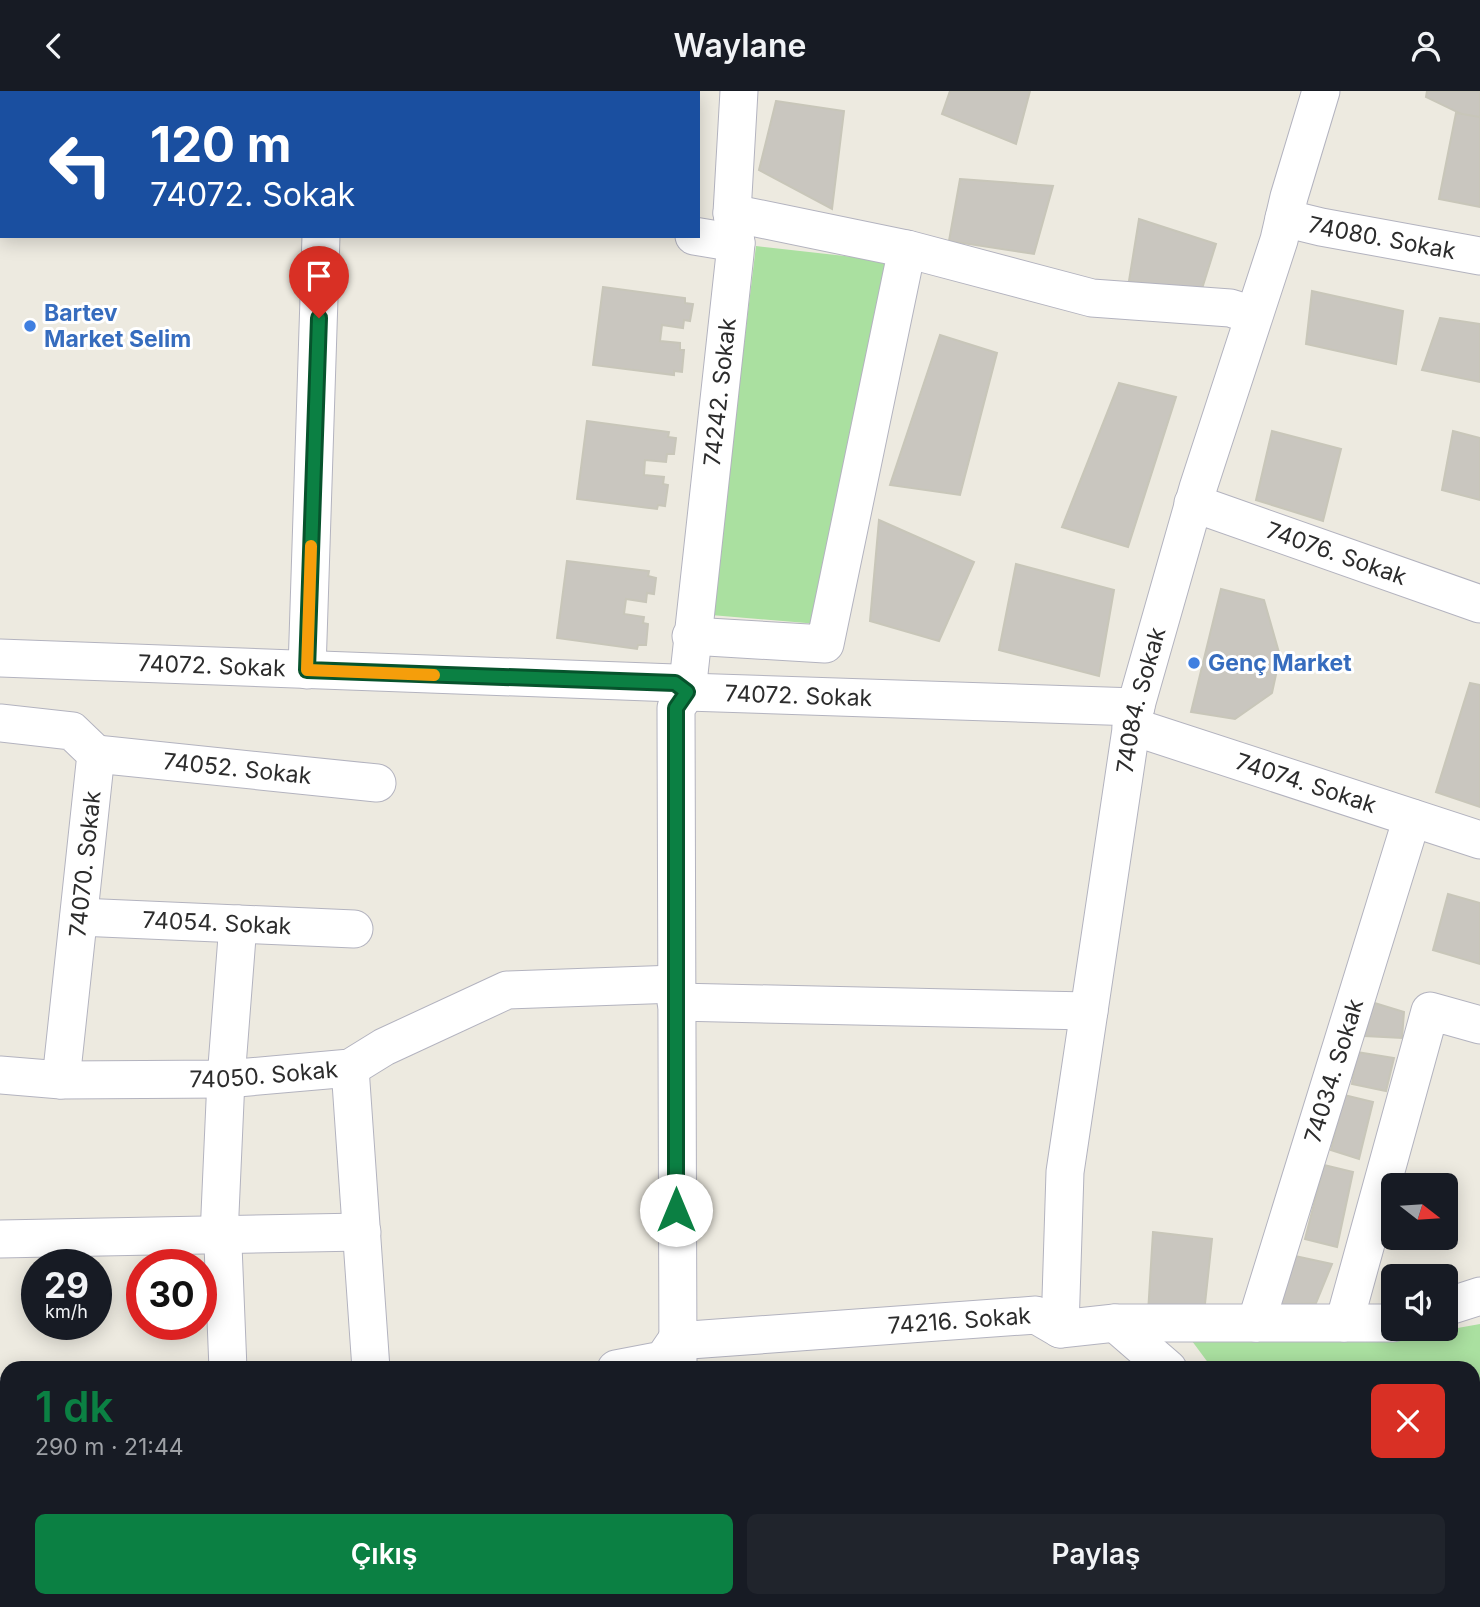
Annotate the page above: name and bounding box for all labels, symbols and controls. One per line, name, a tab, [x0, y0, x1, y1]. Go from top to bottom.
text: Waylane	[674, 26, 806, 65]
icon: back	[35, 27, 73, 65]
icon: person	[1407, 27, 1445, 65]
text: 120 m	[150, 115, 291, 174]
icon: left	[35, 119, 126, 210]
text: 74072. Sokak	[150, 175, 355, 214]
street label: 74080. Sokak	[1305, 210, 1458, 265]
pin	[289, 246, 349, 318]
icon: arrive	[300, 257, 338, 295]
place label: Bartev Market Selim	[44, 299, 191, 353]
street label: 74242. Sokak	[698, 316, 742, 468]
marker: Bartev Market Selim	[22, 318, 38, 334]
street label: 74076. Sokak	[1263, 516, 1411, 591]
street label: 74084. Sokak	[1111, 624, 1172, 775]
street label: 74072. Sokak	[138, 649, 286, 683]
place label: Genç Market	[1208, 649, 1352, 677]
marker: Genç Market	[1186, 655, 1202, 671]
street label: 74072. Sokak	[724, 679, 873, 712]
street label: 74052. Sokak	[162, 747, 313, 790]
street label: 74074. Sokak	[1232, 747, 1380, 819]
street label: 74070. Sokak	[63, 789, 107, 939]
street label: 74054. Sokak	[142, 906, 292, 940]
street label: 74034. Sokak	[1299, 995, 1369, 1146]
street label: 74050. Sokak	[189, 1055, 339, 1093]
position arrow	[639, 1173, 713, 1247]
north arrow	[1381, 1173, 1458, 1249]
map controls	[1381, 1173, 1458, 1341]
speed limit sign: 30	[126, 1249, 217, 1340]
text: 29	[44, 1264, 89, 1306]
button: sound	[1381, 1264, 1458, 1341]
text: km/h	[45, 1301, 88, 1322]
street label: 74216. Sokak	[887, 1301, 1032, 1340]
text: 1 dk	[35, 1381, 113, 1432]
button: close	[1371, 1384, 1445, 1458]
text: 290 m · 21:44	[35, 1433, 184, 1461]
button: Çıkış	[35, 1514, 733, 1594]
button: Paylaş	[747, 1514, 1445, 1594]

